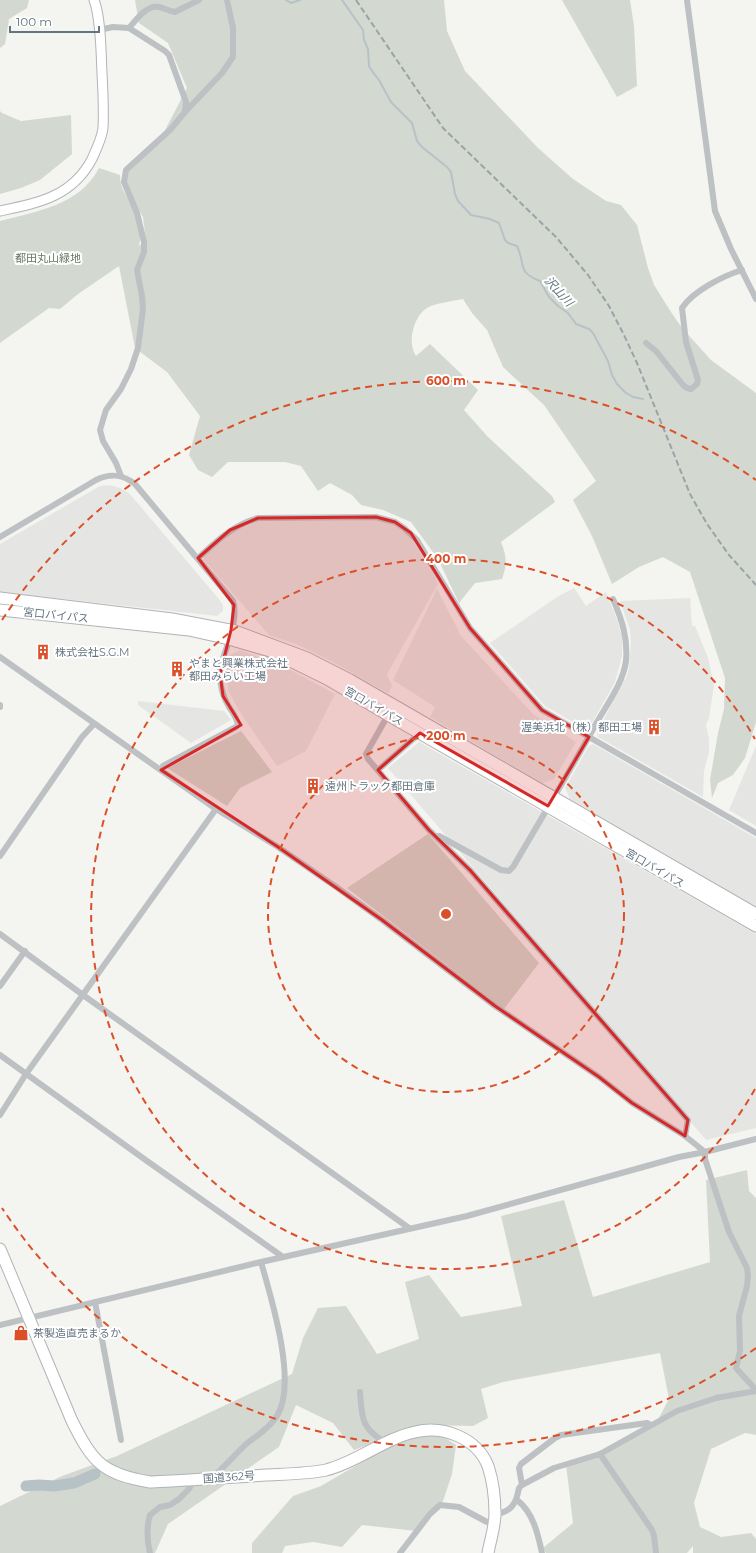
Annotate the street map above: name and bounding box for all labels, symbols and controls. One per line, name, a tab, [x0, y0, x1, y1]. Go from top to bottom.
scale bar	[10, 8, 99, 34]
text: 100 m	[16, 14, 52, 29]
park label: 都田丸山緑地	[15, 251, 81, 265]
water label: 沢山川	[541, 273, 578, 311]
text: 600 m	[426, 373, 466, 388]
text: 400 m	[426, 551, 466, 566]
street label: 宮口バイパス	[23, 605, 89, 625]
building icon: 株式会社S.G.M	[34, 643, 52, 661]
place label: 株式会社S.G.M	[55, 645, 130, 659]
place label: やまと興業株式会社 都田みらい工場	[189, 656, 288, 683]
building icon: やまと興業株式会社 都田みらい工場	[168, 660, 186, 678]
street label: 宮口バイパス	[342, 683, 406, 729]
building icon: 渥美浜北（株）都田工場	[645, 718, 663, 736]
place label: 渥美浜北（株）都田工場	[521, 720, 642, 734]
text: 200 m	[426, 728, 466, 743]
building icon: 遠州トラック都田倉庫	[304, 777, 322, 795]
place label: 遠州トラック都田倉庫	[325, 779, 435, 793]
street label: 宮口バイパス	[623, 845, 687, 891]
centre of rings	[439, 907, 453, 921]
shop icon: 茶製造直売まるか	[12, 1324, 30, 1342]
place label: 茶製造直売まるか	[33, 1326, 121, 1340]
street label: 国道362号	[202, 1468, 256, 1486]

